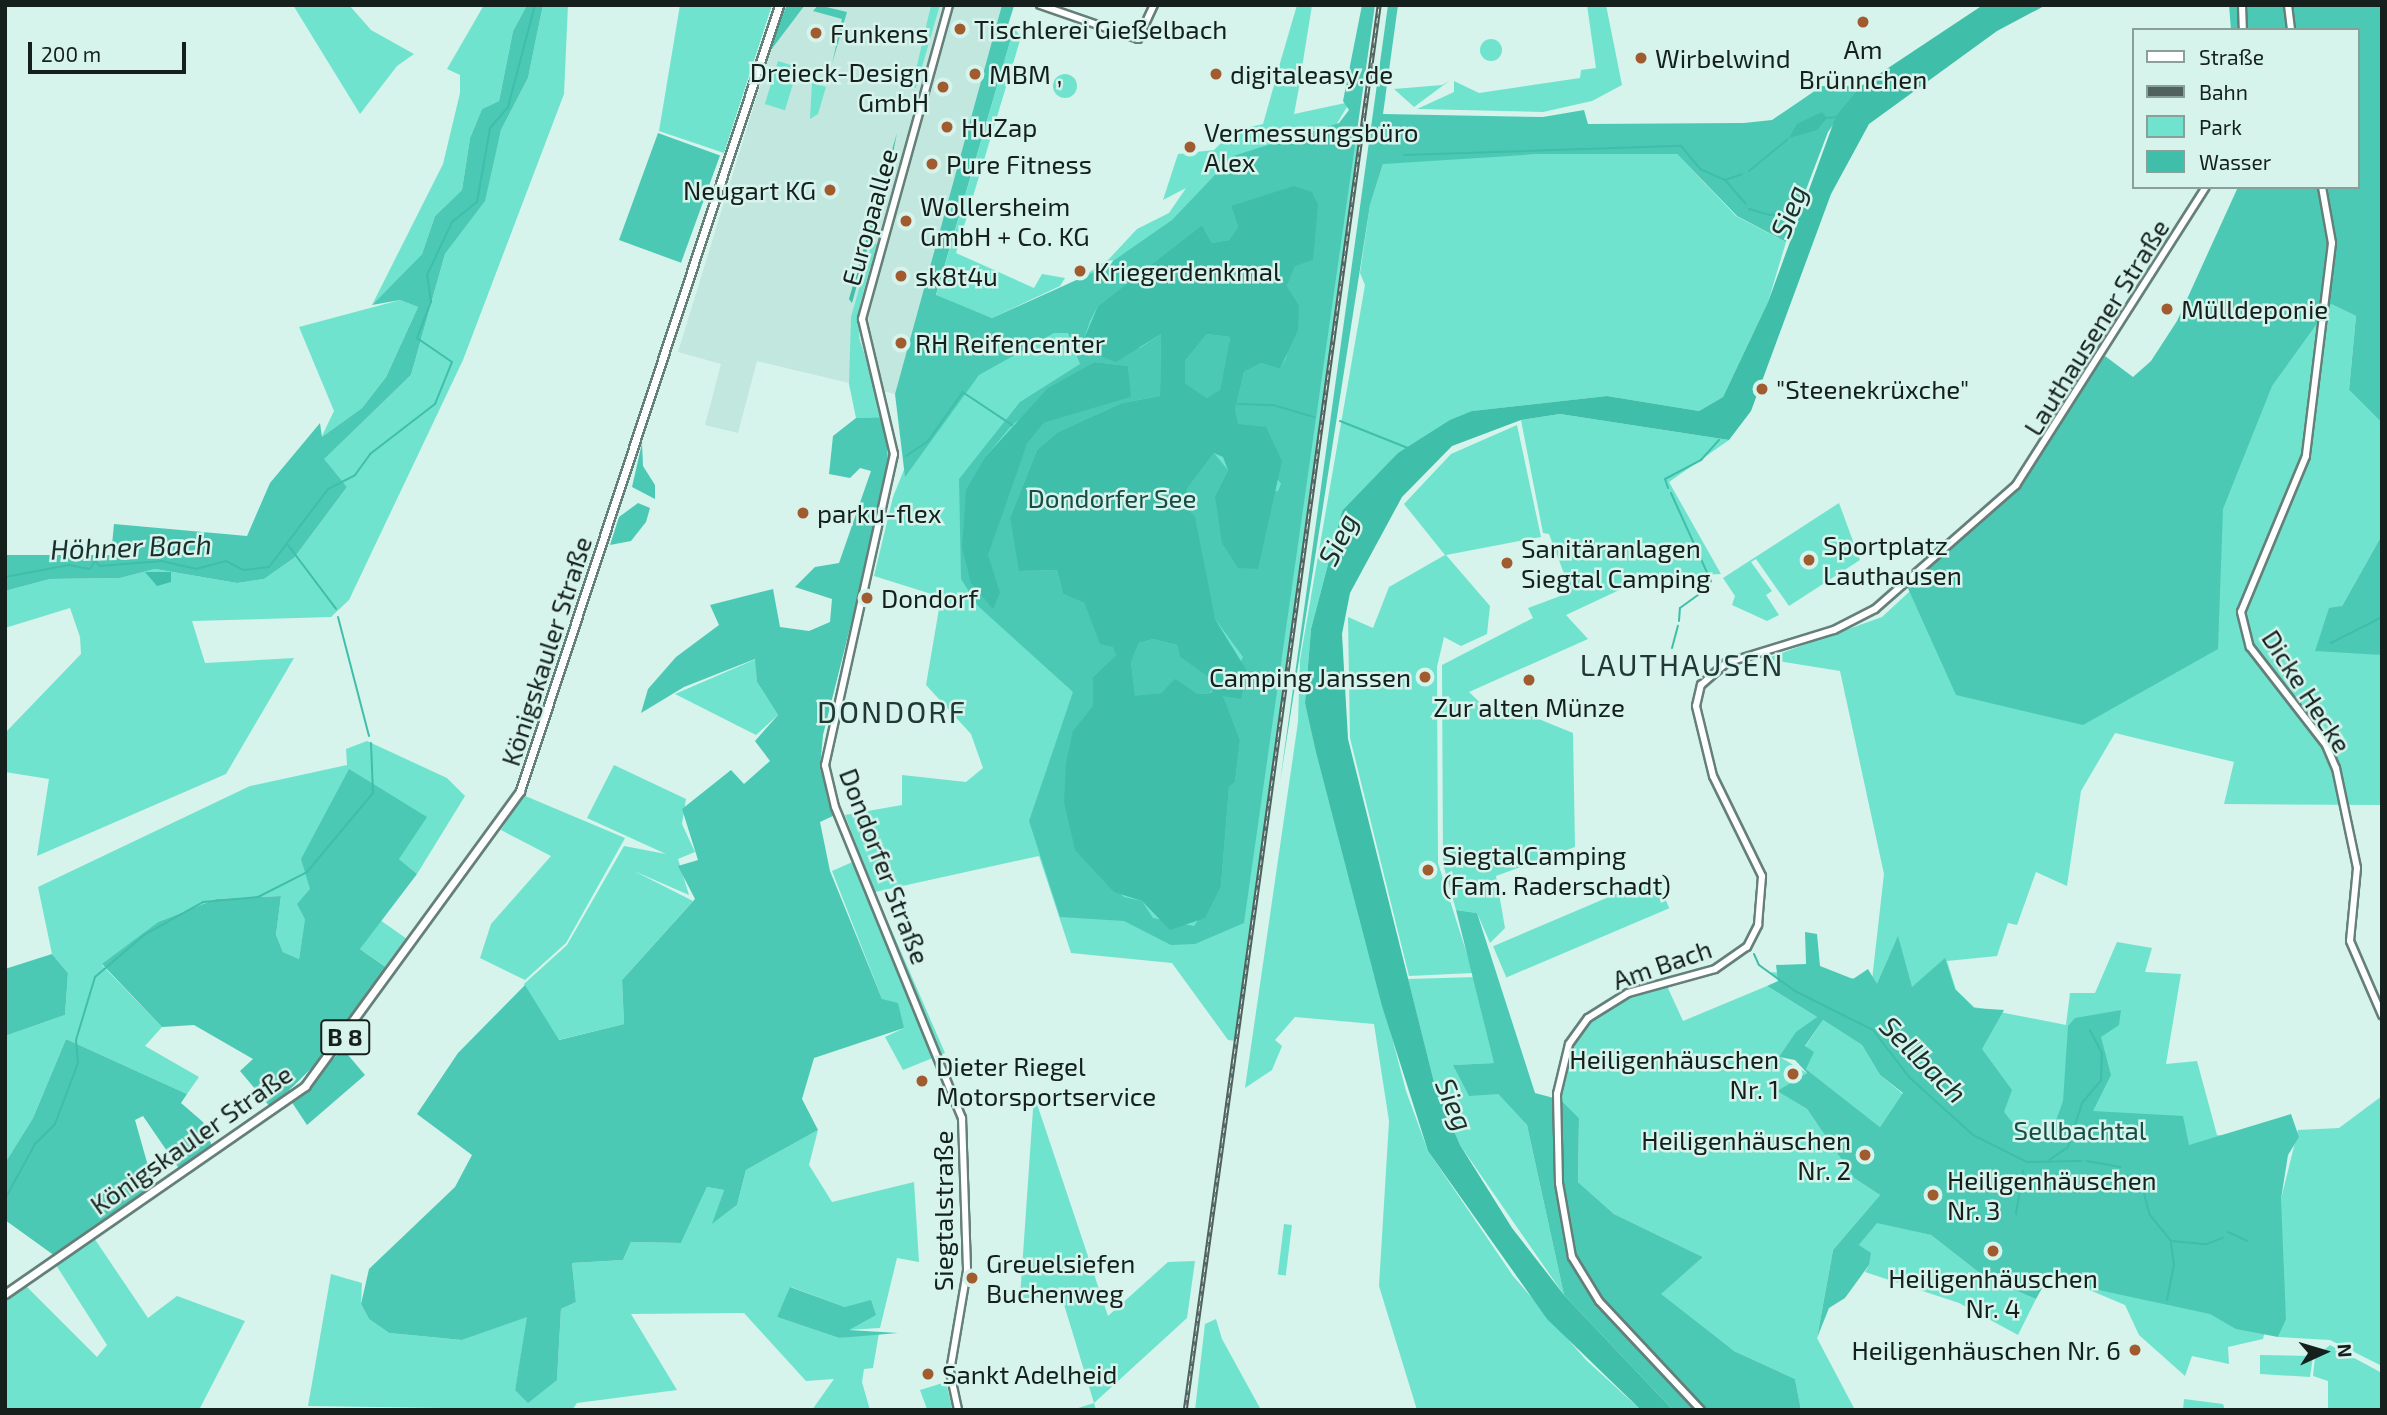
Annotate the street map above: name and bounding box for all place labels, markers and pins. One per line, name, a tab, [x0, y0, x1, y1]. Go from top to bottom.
place label: Tischlerei Gießelbach	[974, 13, 1227, 45]
marker: Am Brünnchen	[1855, 14, 1871, 30]
place label: Funkens	[830, 17, 929, 49]
marker: Tischlerei Gießelbach	[952, 21, 968, 37]
marker: Funkens	[808, 25, 824, 41]
place label: Am Brünnchen	[1799, 33, 1927, 94]
place label: Wirbelwind	[1655, 42, 1791, 74]
marker: Wirbelwind	[1633, 50, 1649, 66]
place label: Dreieck-Design GmbH	[750, 56, 929, 118]
place label: MBM ,	[989, 58, 1062, 90]
place label: digitaleasy.de	[1230, 58, 1393, 90]
marker: MBM ,	[967, 66, 983, 82]
marker: digitaleasy.de	[1208, 66, 1224, 82]
marker: Dreieck-Design GmbH	[935, 79, 951, 95]
place label: HuZap	[961, 111, 1037, 143]
place label: Vermessungsbüro Alex	[1204, 116, 1419, 178]
marker: HuZap	[939, 119, 955, 135]
marker: Vermessungsbüro Alex	[1182, 139, 1198, 155]
place label: Pure Fitness	[946, 148, 1092, 180]
marker: Pure Fitness	[924, 156, 940, 172]
place label: Neugart KG	[683, 174, 816, 206]
marker: Neugart KG	[822, 182, 838, 198]
place label: Wollersheim GmbH + Co. KG	[920, 190, 1090, 252]
marker: Wollersheim GmbH + Co. KG	[898, 213, 914, 229]
place label: Kriegerdenkmal	[1094, 255, 1281, 287]
place label: sk8t4u	[915, 260, 998, 292]
marker: Kriegerdenkmal	[1072, 263, 1088, 279]
marker: sk8t4u	[893, 268, 909, 284]
place label: Mülldeponie	[2181, 293, 2328, 325]
marker: Mülldeponie	[2159, 301, 2175, 317]
place label: RH Reifencenter	[915, 327, 1105, 359]
marker: RH Reifencenter	[893, 335, 909, 351]
place label: "Steenekrüxche"	[1776, 373, 1969, 405]
marker: "Steenekrüxche"	[1754, 381, 1770, 397]
place label: parku-flex	[817, 497, 941, 529]
marker: parku-flex	[795, 505, 811, 521]
place label: Sportplatz Lauthausen	[1823, 529, 1962, 590]
place label: Sanitäranlagen Siegtal Camping	[1521, 532, 1711, 594]
marker: Sportplatz Lauthausen	[1801, 552, 1817, 568]
marker: Sanitäranlagen Siegtal Camping	[1499, 555, 1515, 571]
place label: Dondorf	[881, 582, 978, 614]
marker: Dondorf	[859, 590, 875, 606]
place label: Camping Janssen	[1208, 661, 1411, 693]
marker: Camping Janssen	[1417, 669, 1433, 685]
marker: Zur alten Münze	[1521, 672, 1537, 688]
place label: Zur alten Münze	[1433, 691, 1625, 723]
place label: SiegtalCamping (Fam. Raderschadt)	[1442, 839, 1671, 900]
marker: SiegtalCamping (Fam. Raderschadt)	[1420, 862, 1436, 878]
place label: Heiligenhäuschen Nr. 1	[1569, 1043, 1779, 1104]
place label: Dieter Riegel Motorsportservice	[936, 1050, 1156, 1112]
marker: Heiligenhäuschen Nr. 1	[1785, 1066, 1801, 1082]
marker: Dieter Riegel Motorsportservice	[914, 1073, 930, 1089]
place label: Heiligenhäuschen Nr. 2	[1641, 1124, 1851, 1186]
marker: Heiligenhäuschen Nr. 2	[1857, 1147, 1873, 1163]
place label: Heiligenhäuschen Nr. 3	[1947, 1164, 2157, 1226]
marker: Heiligenhäuschen Nr. 3	[1925, 1187, 1941, 1203]
marker: Heiligenhäuschen Nr. 4	[1985, 1243, 2001, 1259]
place label: Greuelsiefen Buchenweg	[986, 1247, 1135, 1308]
place label: Heiligenhäuschen Nr. 4	[1888, 1262, 2098, 1324]
marker: Greuelsiefen Buchenweg	[964, 1270, 980, 1286]
place label: Heiligenhäuschen Nr. 6	[1852, 1334, 2121, 1366]
marker: Heiligenhäuschen Nr. 6	[2127, 1342, 2143, 1358]
place label: Sankt Adelheid	[942, 1358, 1118, 1390]
marker: Sankt Adelheid	[920, 1366, 936, 1382]

